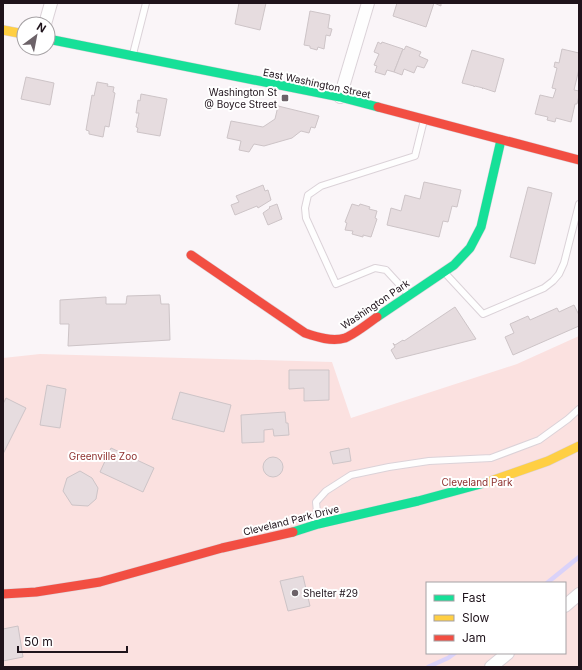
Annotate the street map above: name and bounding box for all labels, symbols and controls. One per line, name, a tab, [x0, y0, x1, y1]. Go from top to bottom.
north arrow	[16, 16, 56, 56]
text: N	[34, 19, 49, 36]
street label: East Washington Street	[262, 66, 373, 100]
place label: Washington St @ Boyce Street	[204, 86, 278, 110]
marker: Washington St @ Boyce Street	[280, 93, 290, 103]
street label: Washington Park	[339, 276, 412, 331]
park label: Greenville Zoo	[69, 450, 137, 462]
park label: Cleveland Park	[442, 476, 513, 488]
street label: Cleveland Park Drive	[242, 502, 340, 538]
legend	[426, 582, 566, 654]
place label: Shelter #29	[303, 587, 358, 599]
marker: Shelter #29	[290, 588, 300, 598]
text: Fast	[462, 590, 486, 605]
text: Slow	[462, 610, 490, 625]
scale bar	[18, 628, 127, 654]
text: Jam	[462, 630, 486, 645]
text: 50 m	[24, 634, 53, 649]

